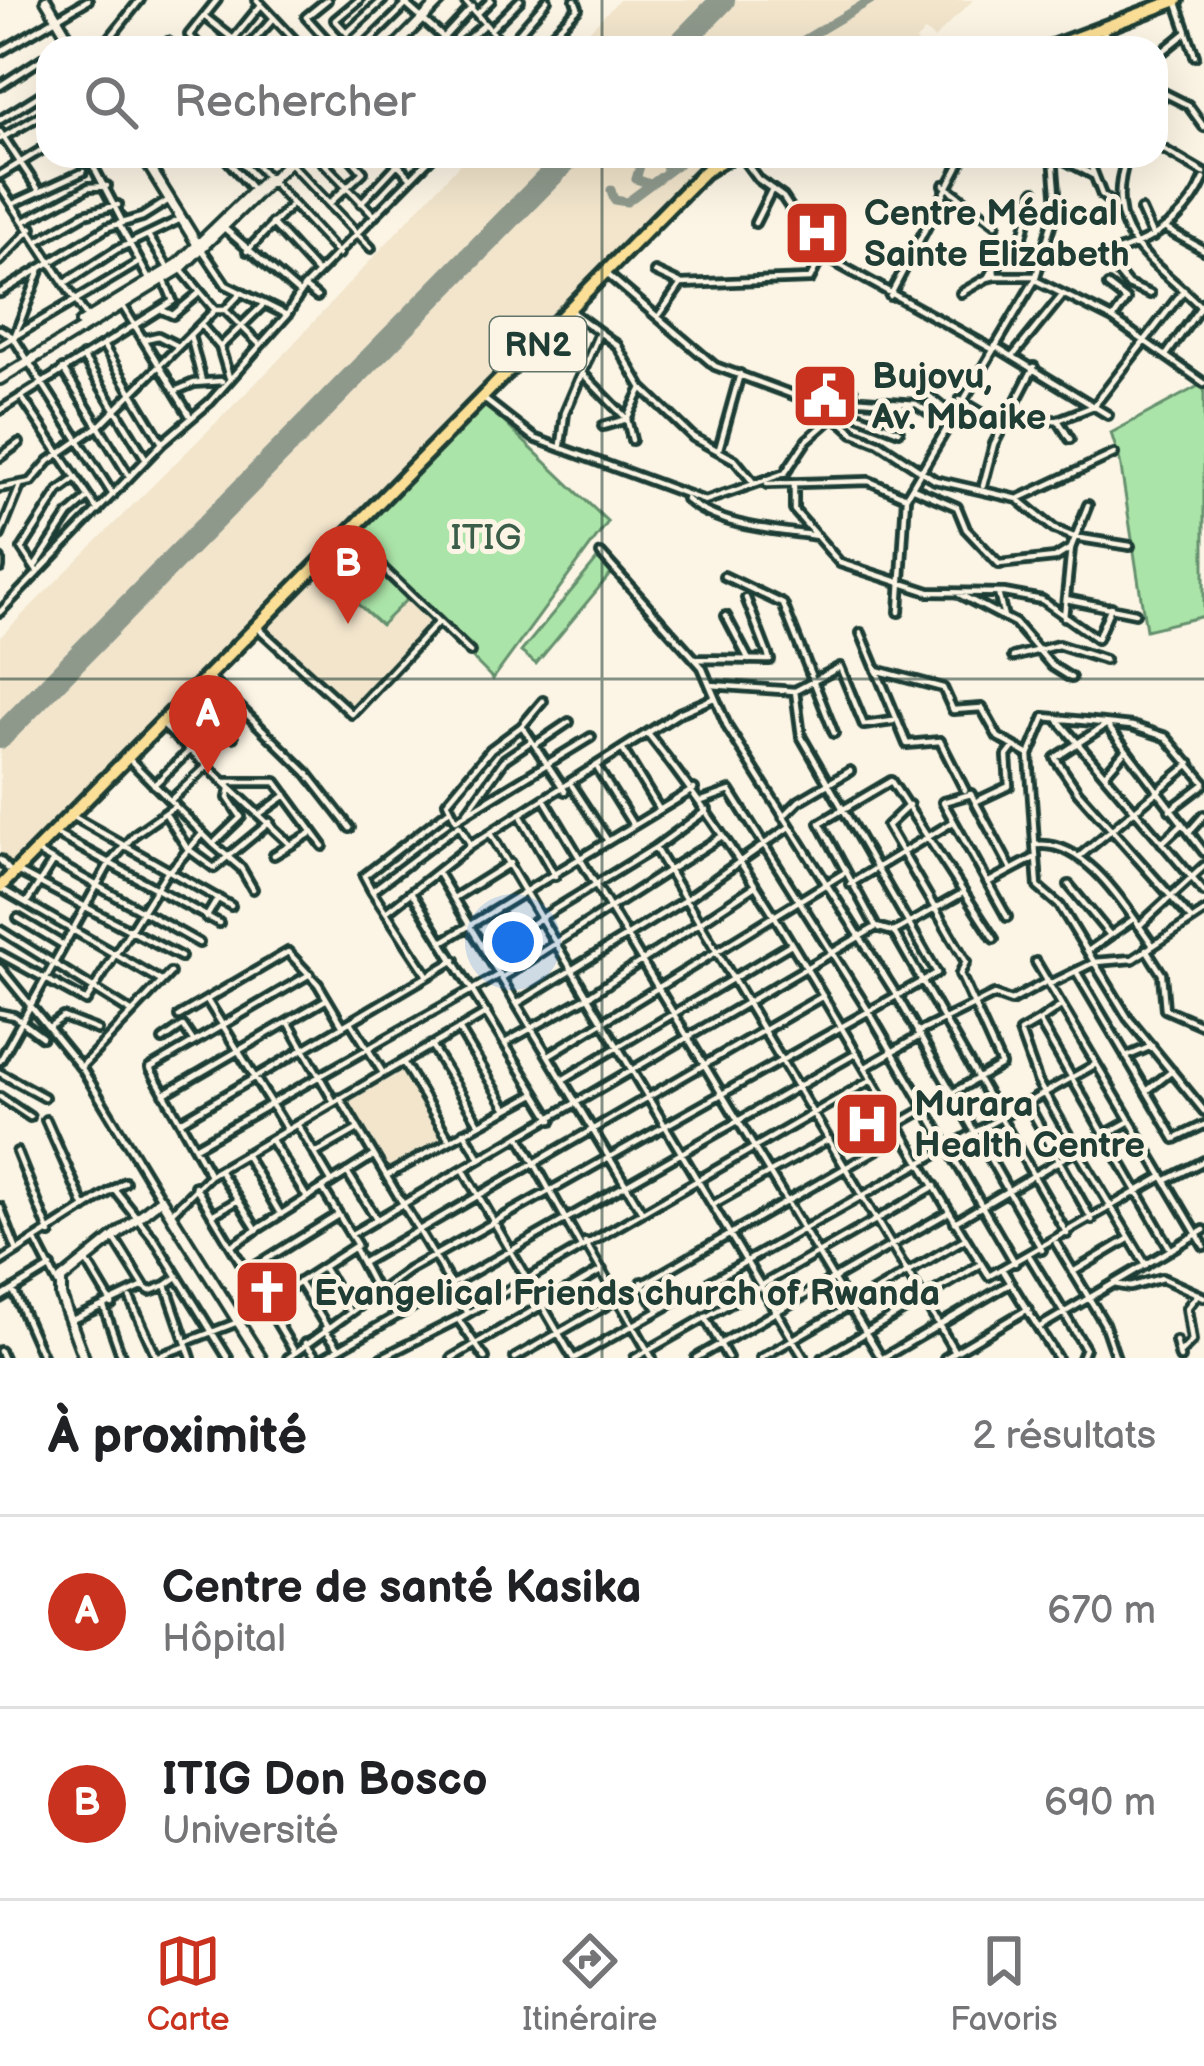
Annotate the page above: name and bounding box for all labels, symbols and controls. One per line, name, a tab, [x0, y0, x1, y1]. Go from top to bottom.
search box	[36, 36, 1168, 168]
icon: search	[78, 69, 144, 135]
text: Rechercher	[174, 75, 415, 130]
place label: Centre Médical Sainte Elizabeth	[864, 193, 1130, 277]
hospital icon: Centre Médical Sainte Elizabeth	[782, 198, 852, 268]
road number: RN2	[490, 317, 586, 371]
place label: Bujovu, Av. Mbaike	[871, 356, 1046, 440]
public building icon: Bujovu, Av. Mbaike	[790, 361, 860, 431]
park label: ITIG	[451, 517, 521, 560]
pin: B	[309, 525, 387, 624]
pin: A	[169, 675, 247, 774]
your location	[483, 912, 543, 972]
place label: Murara Health Centre	[914, 1084, 1145, 1168]
hospital icon: Murara Health Centre	[832, 1089, 902, 1159]
church icon: Evangelical Friends church of Rwanda	[232, 1257, 302, 1327]
place label: Evangelical Friends church of Rwanda	[314, 1273, 940, 1316]
text: À proximité	[48, 1406, 307, 1467]
text: 2 résultats	[972, 1413, 1156, 1460]
text: Centre de santé Kasika	[162, 1561, 642, 1616]
text: A	[75, 1588, 99, 1635]
text: 670 m	[1047, 1588, 1156, 1635]
text: Hôpital	[162, 1616, 286, 1663]
text: ITIG Don Bosco	[162, 1753, 488, 1808]
text: B	[73, 1780, 101, 1827]
text: 690 m	[1044, 1780, 1156, 1827]
text: Université	[162, 1808, 339, 1855]
tab: Carte	[146, 1928, 230, 2040]
tab: Itinéraire	[522, 1928, 657, 2040]
tab: Favoris	[950, 1928, 1058, 2040]

